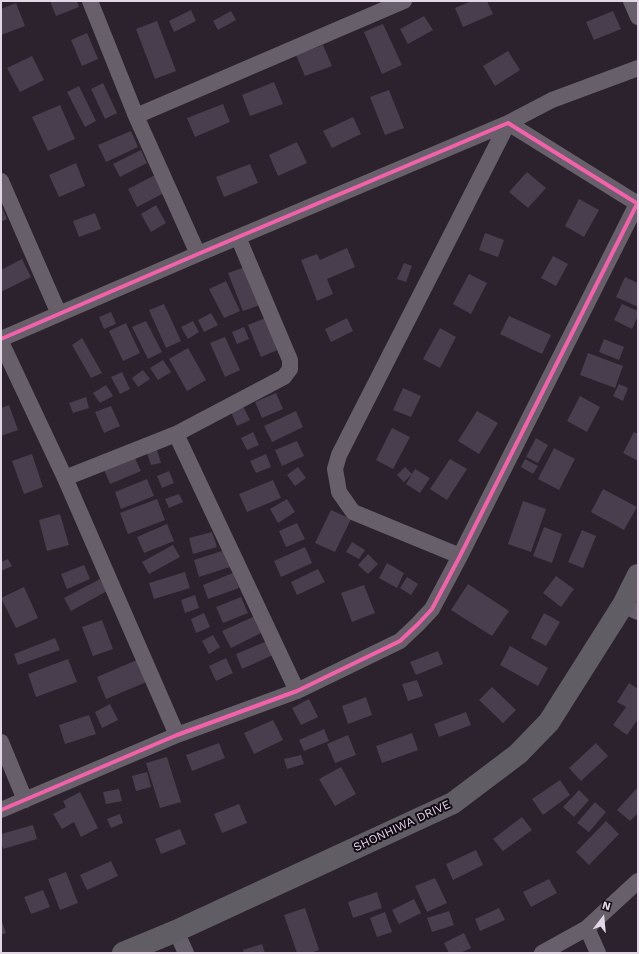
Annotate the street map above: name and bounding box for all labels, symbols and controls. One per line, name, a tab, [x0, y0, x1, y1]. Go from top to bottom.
street label: SHONHIWA DRIVE	[351, 797, 453, 855]
north arrow	[583, 898, 623, 938]
text: N	[601, 899, 612, 913]

